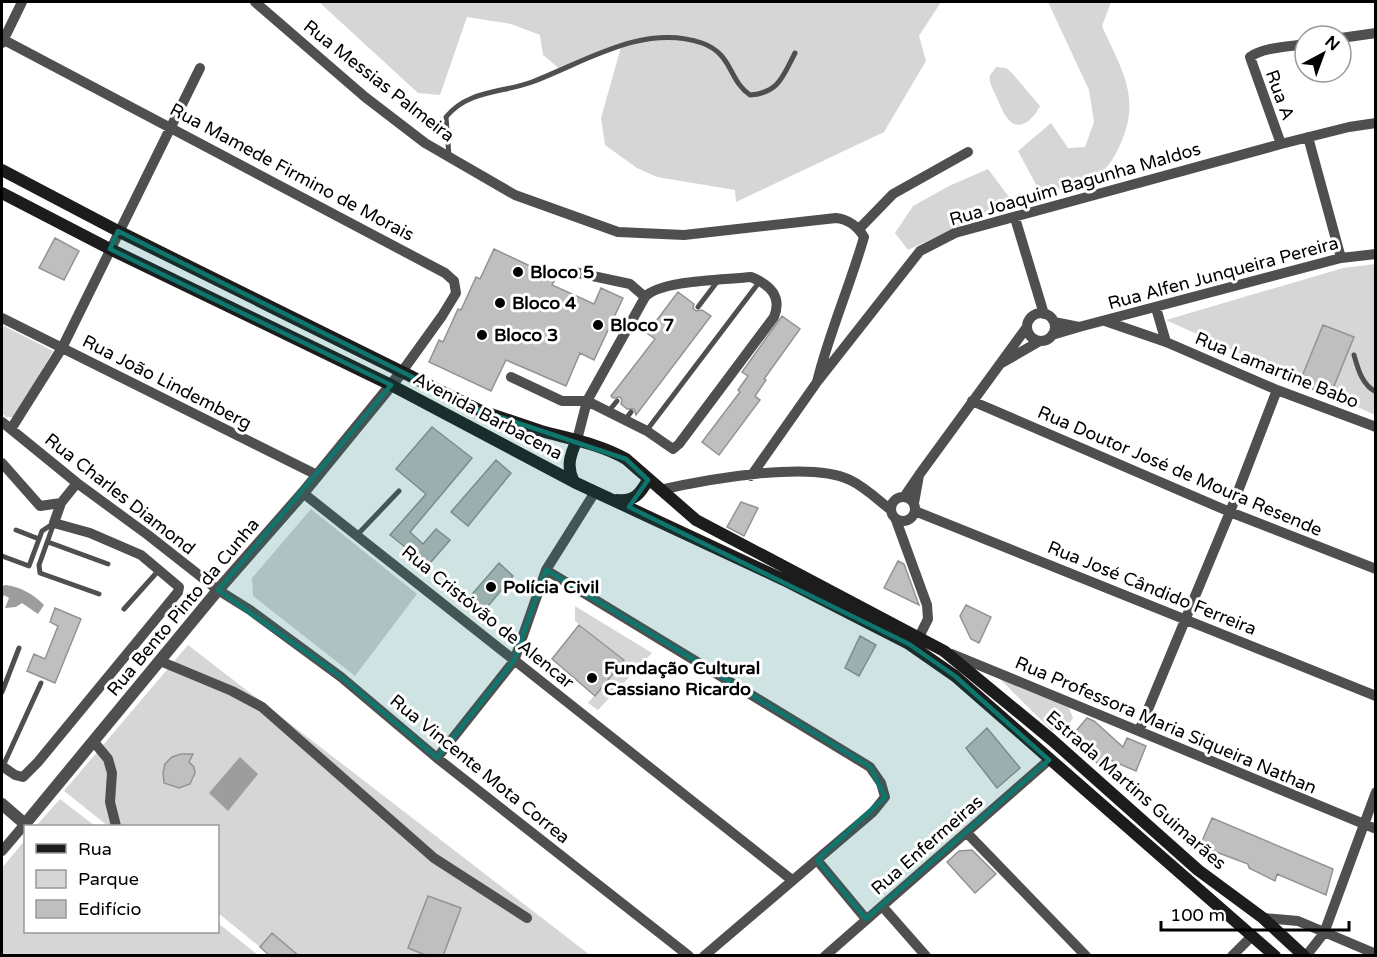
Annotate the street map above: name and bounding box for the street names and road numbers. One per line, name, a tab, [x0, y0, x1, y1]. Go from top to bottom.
street label: Rua Messias Palmeira	[299, 15, 459, 147]
street label: Rua A	[1261, 67, 1299, 123]
street label: Rua Mamede Firmino de Morais	[166, 98, 418, 246]
street label: Rua Joaquim Bagunha Maldos	[947, 138, 1203, 230]
street label: Rua Alfen Junqueira Pereira	[1105, 232, 1341, 314]
street label: Rua Lamartine Babo	[1192, 327, 1362, 413]
street label: Rua João Lindemberg	[79, 330, 255, 434]
street label: Avenida Barbacena	[410, 367, 566, 465]
street label: Rua Doutor José de Moura Resende	[1034, 401, 1326, 541]
street label: Rua Charles Diamond	[40, 428, 200, 560]
street label: Rua Bento Pinto da Cunha	[102, 514, 264, 700]
street label: Rua José Cândido Ferreira	[1044, 536, 1260, 640]
street label: Rua Cristóvão de Alencar	[397, 541, 579, 693]
street label: Rua Professora Maria Siqueira Nathan	[1012, 651, 1320, 799]
street label: Rua Vincente Mota Correa	[386, 690, 574, 848]
street label: Estrada Martins Guimarães	[1041, 706, 1231, 874]
street label: Rua Enfermeiras	[867, 790, 987, 900]

